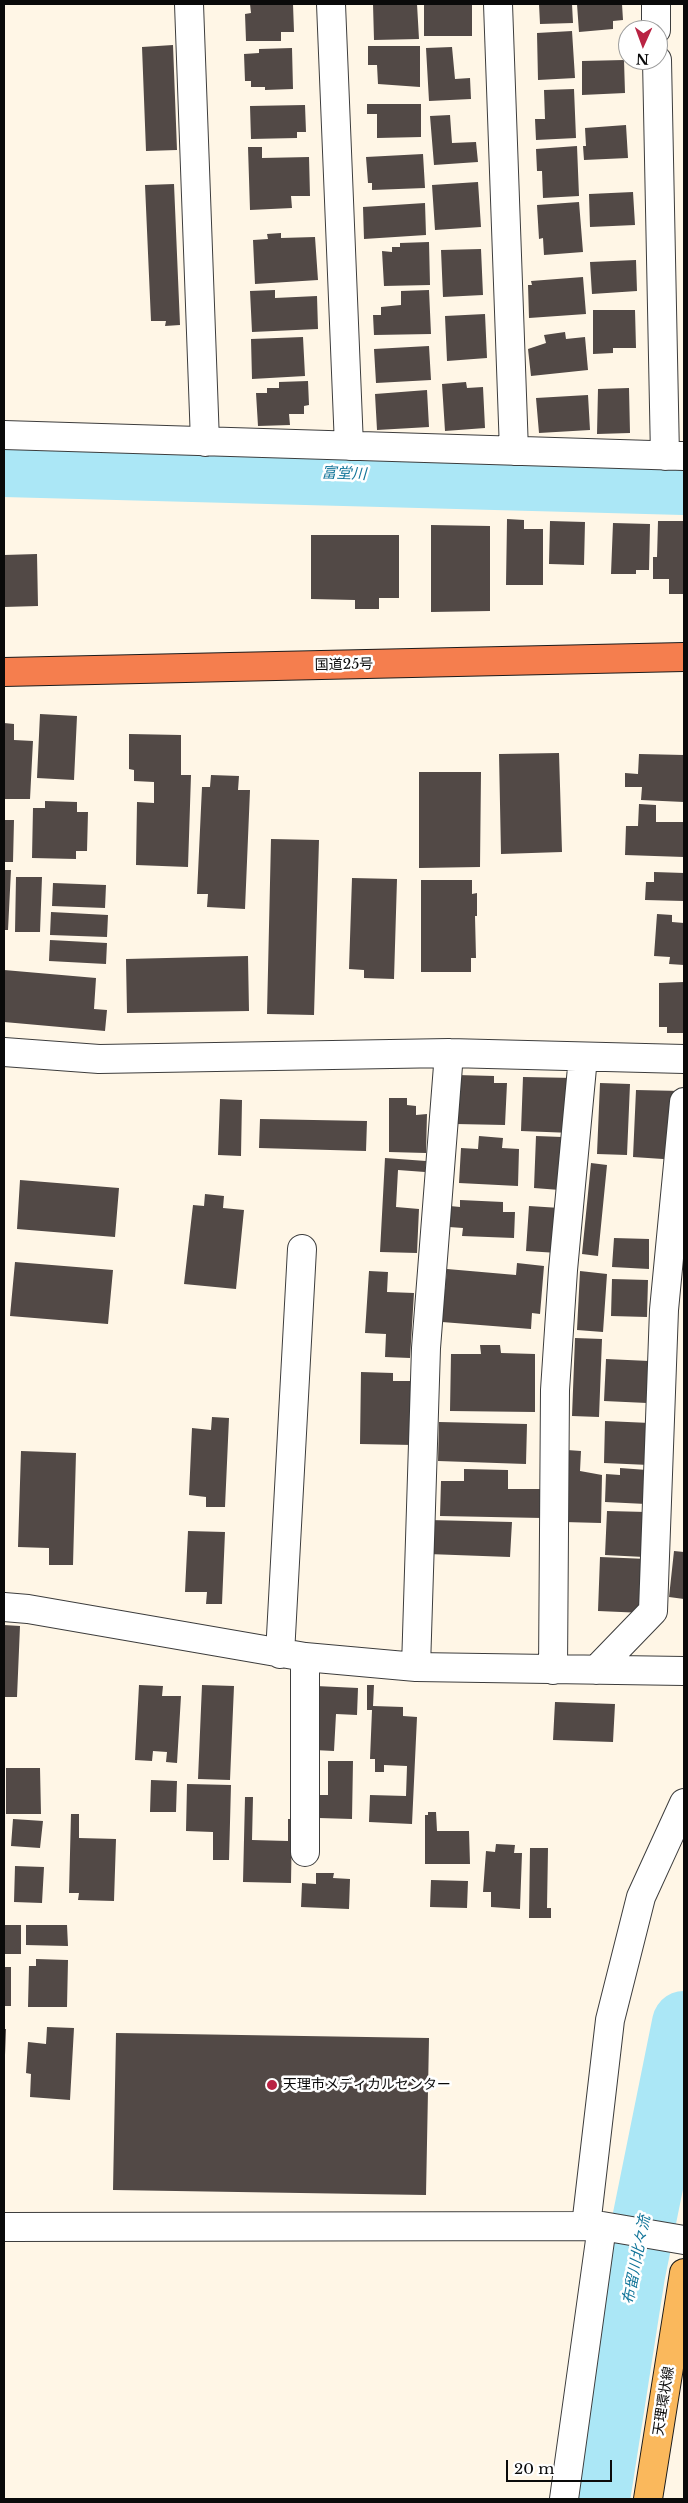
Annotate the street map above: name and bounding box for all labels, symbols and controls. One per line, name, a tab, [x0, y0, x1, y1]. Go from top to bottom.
north arrow	[618, 20, 668, 70]
text: N	[636, 50, 649, 68]
water label: 富堂川	[321, 464, 367, 484]
street label: 国道25号	[315, 656, 373, 674]
place label: 天理市メディカルセンター	[283, 2077, 451, 2093]
marker: 天理市メディカルセンター	[265, 2078, 279, 2092]
water label: 布留川北々流	[620, 2214, 654, 2306]
street label: 天理環状線	[650, 2365, 678, 2437]
scale bar	[508, 2450, 614, 2482]
text: 20 m	[514, 2459, 554, 2478]

